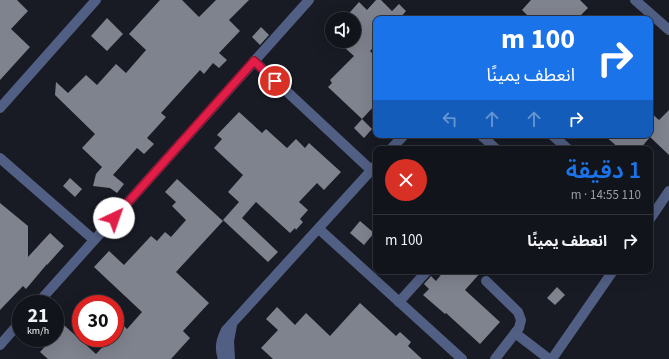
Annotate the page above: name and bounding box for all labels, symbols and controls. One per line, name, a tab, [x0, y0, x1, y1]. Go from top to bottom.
map controls	[325, 12, 361, 48]
button: sound	[325, 12, 361, 48]
text: 100 m	[501, 19, 575, 59]
icon: right	[589, 32, 641, 84]
text: انعطف يمينًا	[486, 63, 575, 88]
pin	[258, 64, 292, 98]
icon: arrive	[264, 70, 286, 92]
icon: left	[439, 108, 461, 130]
icon: ahead	[481, 108, 503, 130]
icon: ahead	[523, 108, 545, 130]
icon: right	[565, 108, 587, 130]
text: 1 دقيقة	[566, 153, 641, 188]
button: close	[385, 159, 427, 201]
text: 110 m · 14:55	[571, 186, 641, 204]
position arrow	[93, 197, 135, 239]
text: 100 m	[385, 230, 423, 251]
icon: right	[619, 230, 641, 252]
text: انعطف يمينًا	[527, 231, 607, 252]
speed limit sign: 30	[72, 295, 124, 347]
text: 21	[27, 302, 49, 330]
text: km/h	[27, 324, 49, 338]

